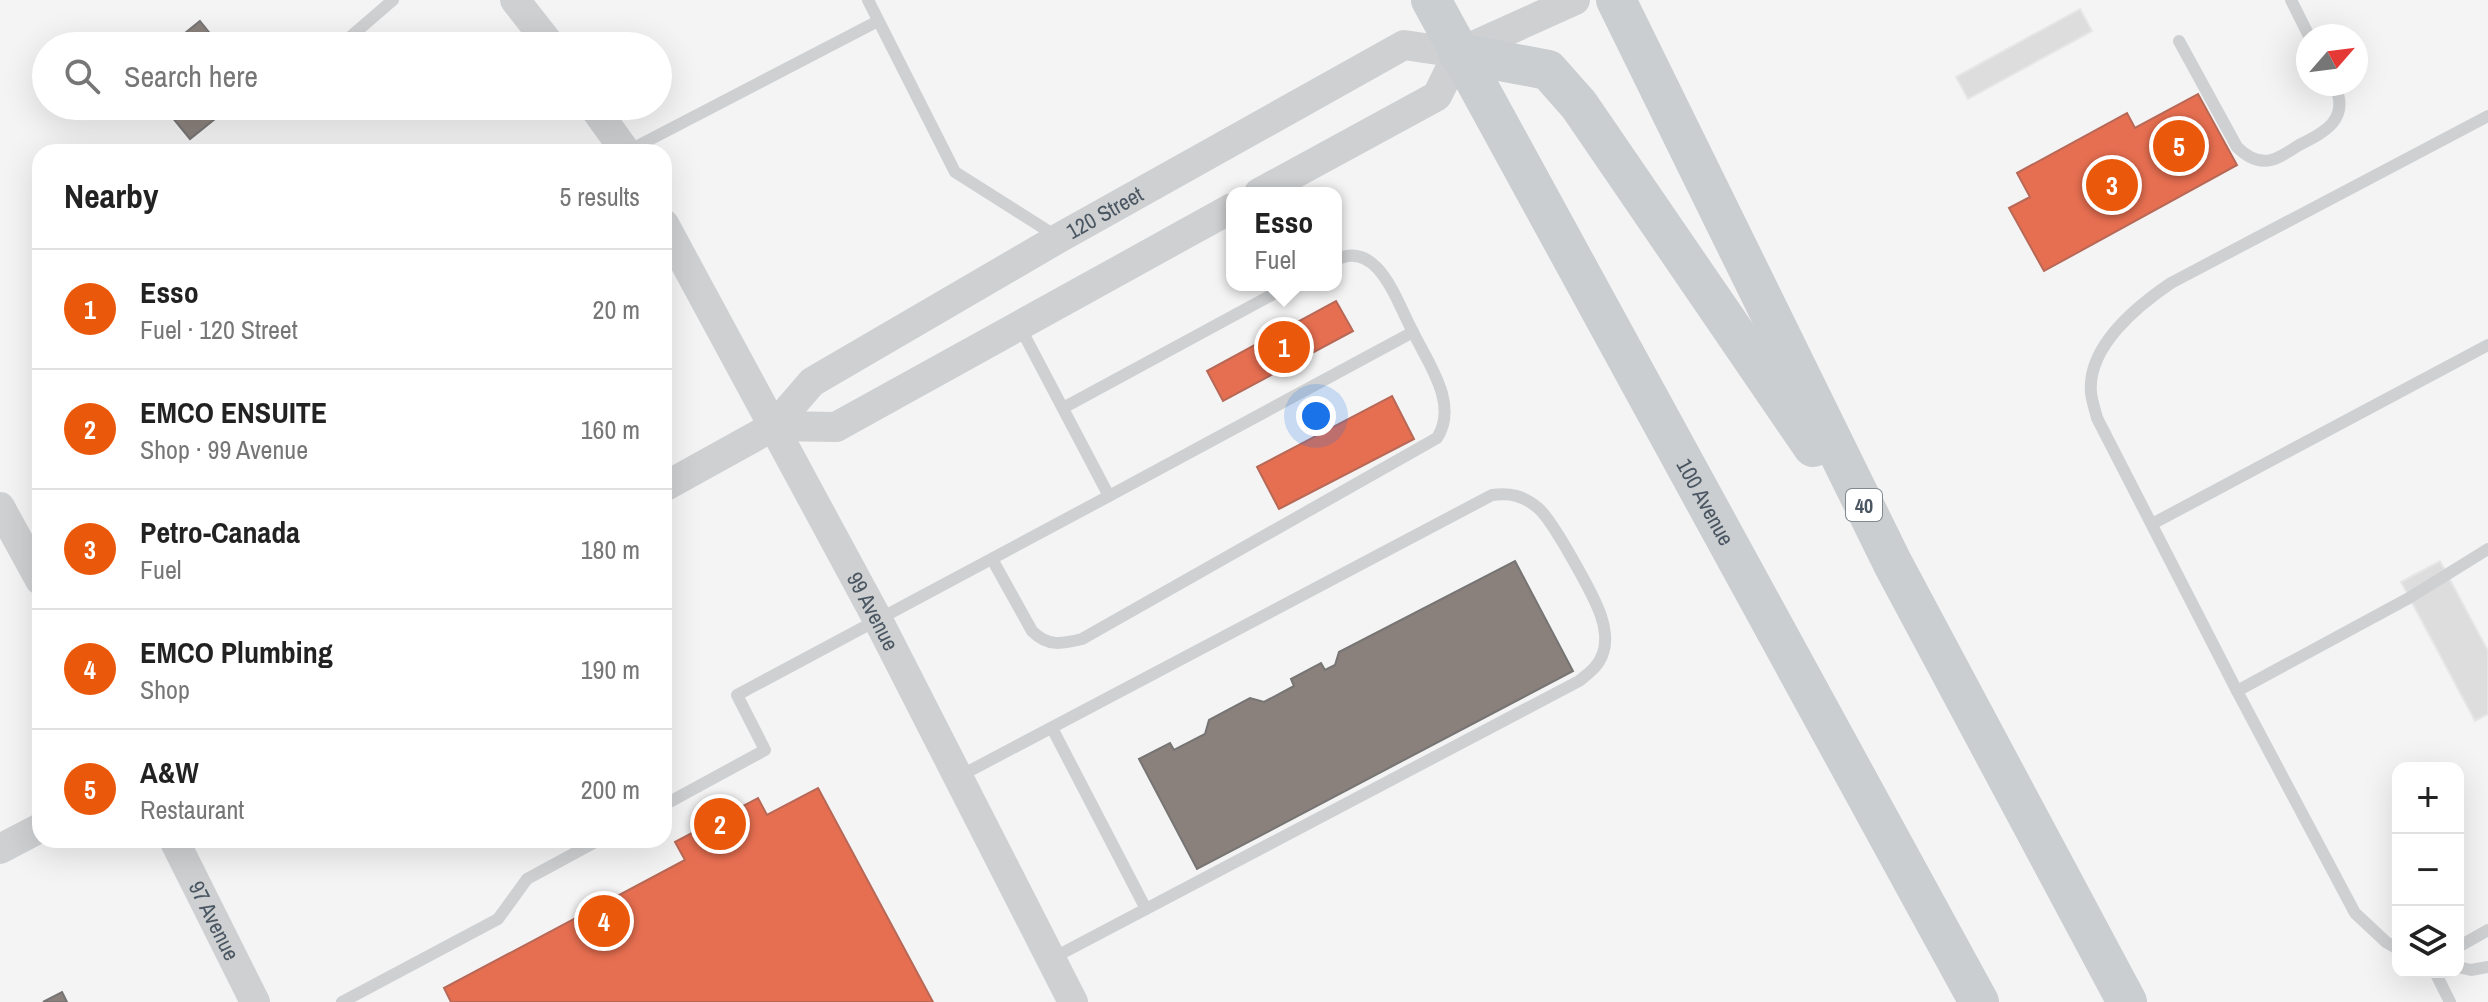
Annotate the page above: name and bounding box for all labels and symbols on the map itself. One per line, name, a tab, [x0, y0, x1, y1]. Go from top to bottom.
north arrow	[2296, 24, 2368, 96]
pin: 5	[2153, 116, 2205, 176]
pin: 3	[2086, 155, 2138, 215]
street label: 120 Street	[1061, 179, 1148, 246]
pin: 1	[1258, 317, 1310, 377]
your location	[1296, 396, 1336, 436]
street label: 100 Avenue	[1669, 453, 1741, 551]
road number: 40	[1846, 489, 1882, 521]
street label: 99 Avenue	[840, 567, 906, 656]
pin: 2	[694, 794, 746, 854]
street label: 97 Avenue	[182, 876, 247, 965]
pin: 4	[578, 891, 630, 951]

